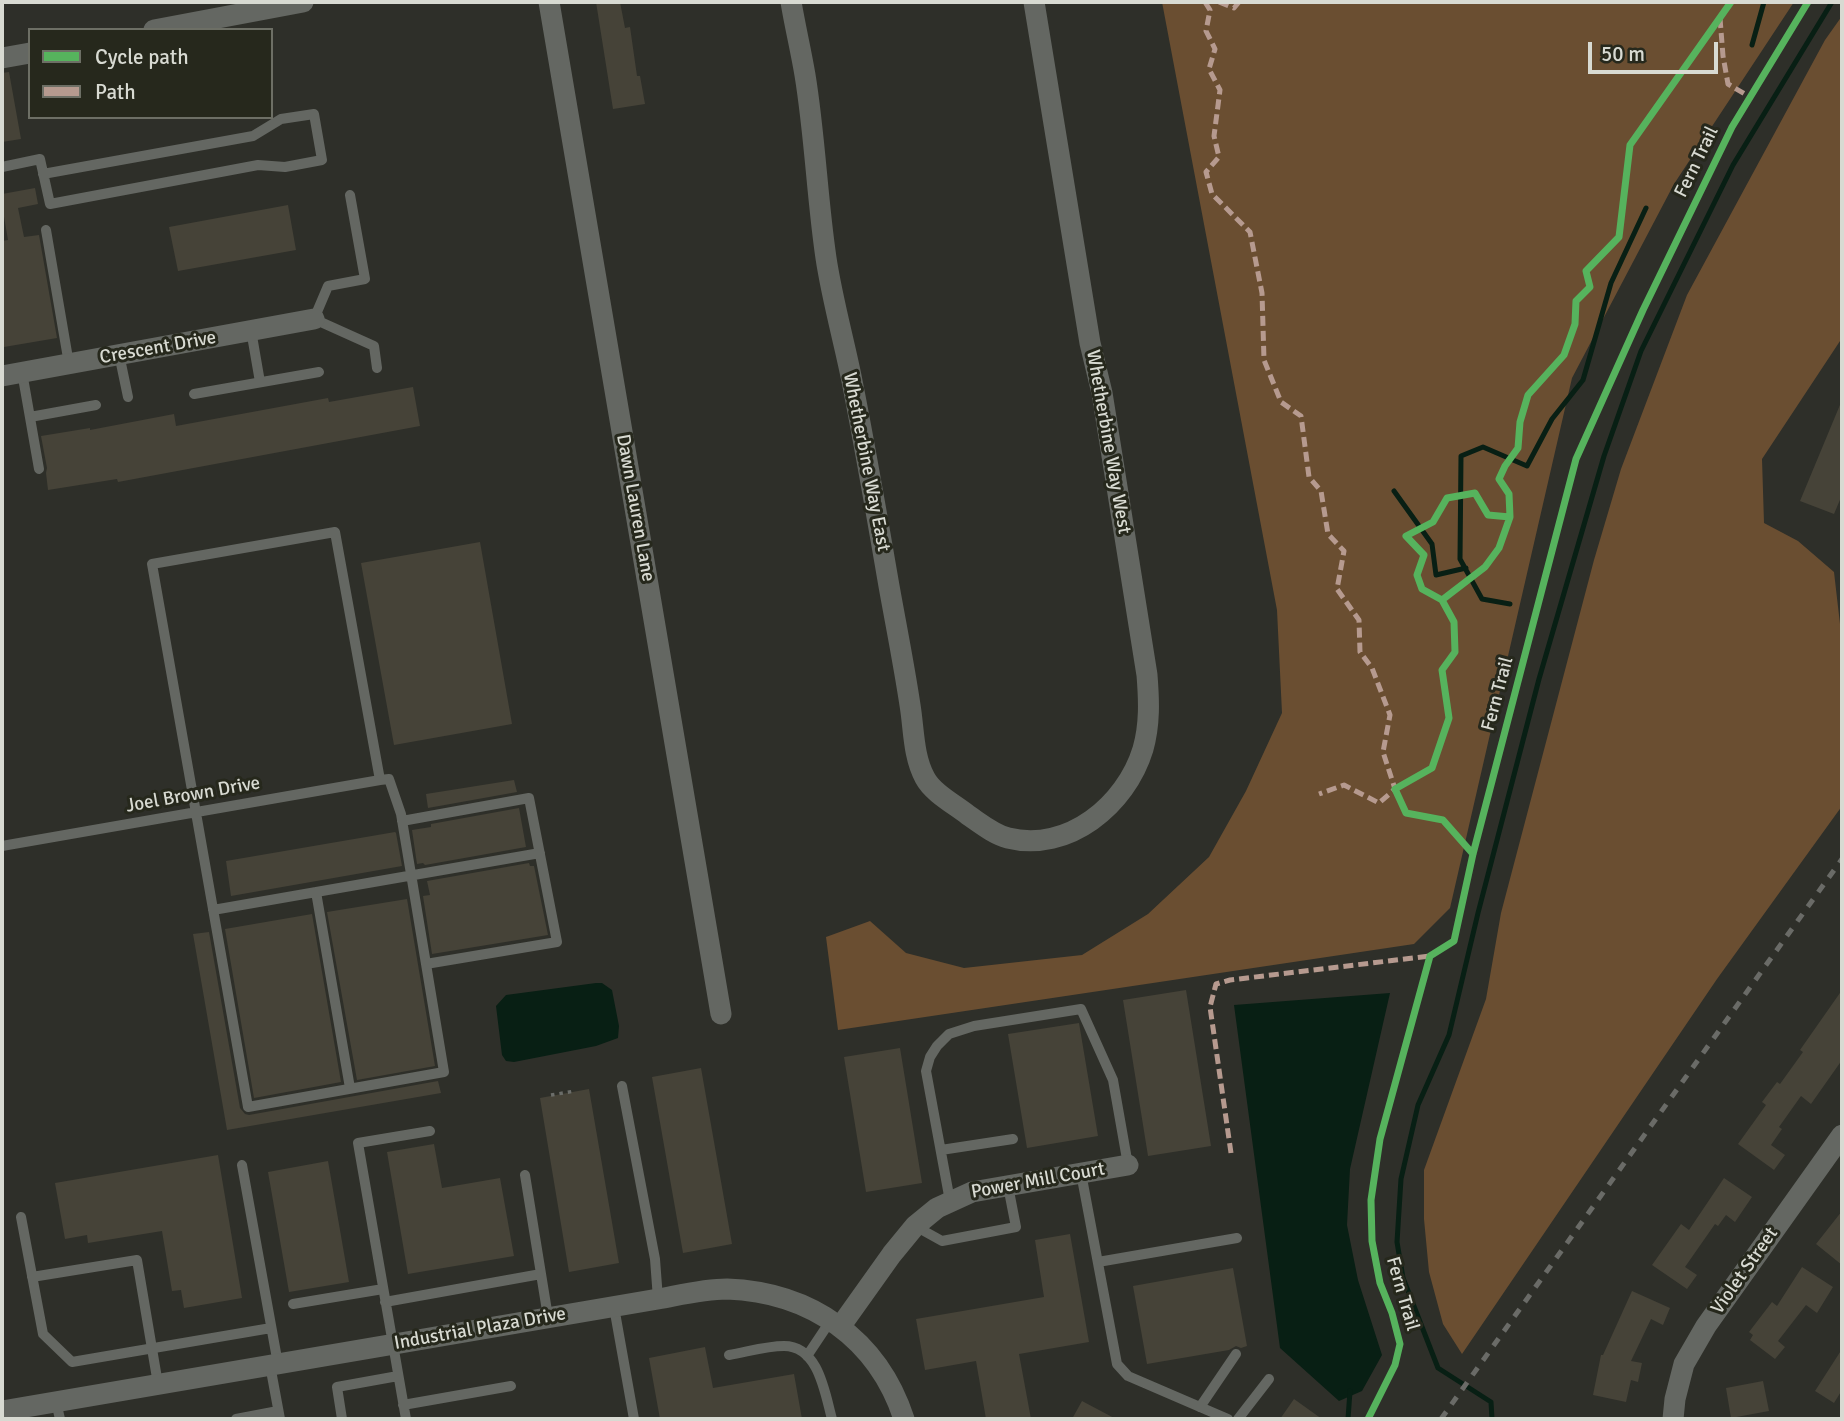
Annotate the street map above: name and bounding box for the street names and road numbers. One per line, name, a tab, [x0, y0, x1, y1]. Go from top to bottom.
street label: Fern Trail	[1670, 123, 1724, 201]
street label: Crescent Drive	[98, 327, 218, 369]
street label: Whetherbine Way West	[1081, 348, 1135, 536]
street label: Whetherbine Way East	[837, 371, 895, 553]
street label: Dawn Lauren Lane	[611, 432, 659, 584]
street label: Fern Trail	[1477, 654, 1519, 734]
street label: Joel Brown Drive	[124, 772, 262, 818]
street label: Power Mill Court	[969, 1158, 1107, 1204]
street label: Violet Street	[1707, 1223, 1783, 1319]
street label: Fern Trail	[1381, 1254, 1423, 1334]
street label: Industrial Plaza Drive	[392, 1303, 568, 1355]

